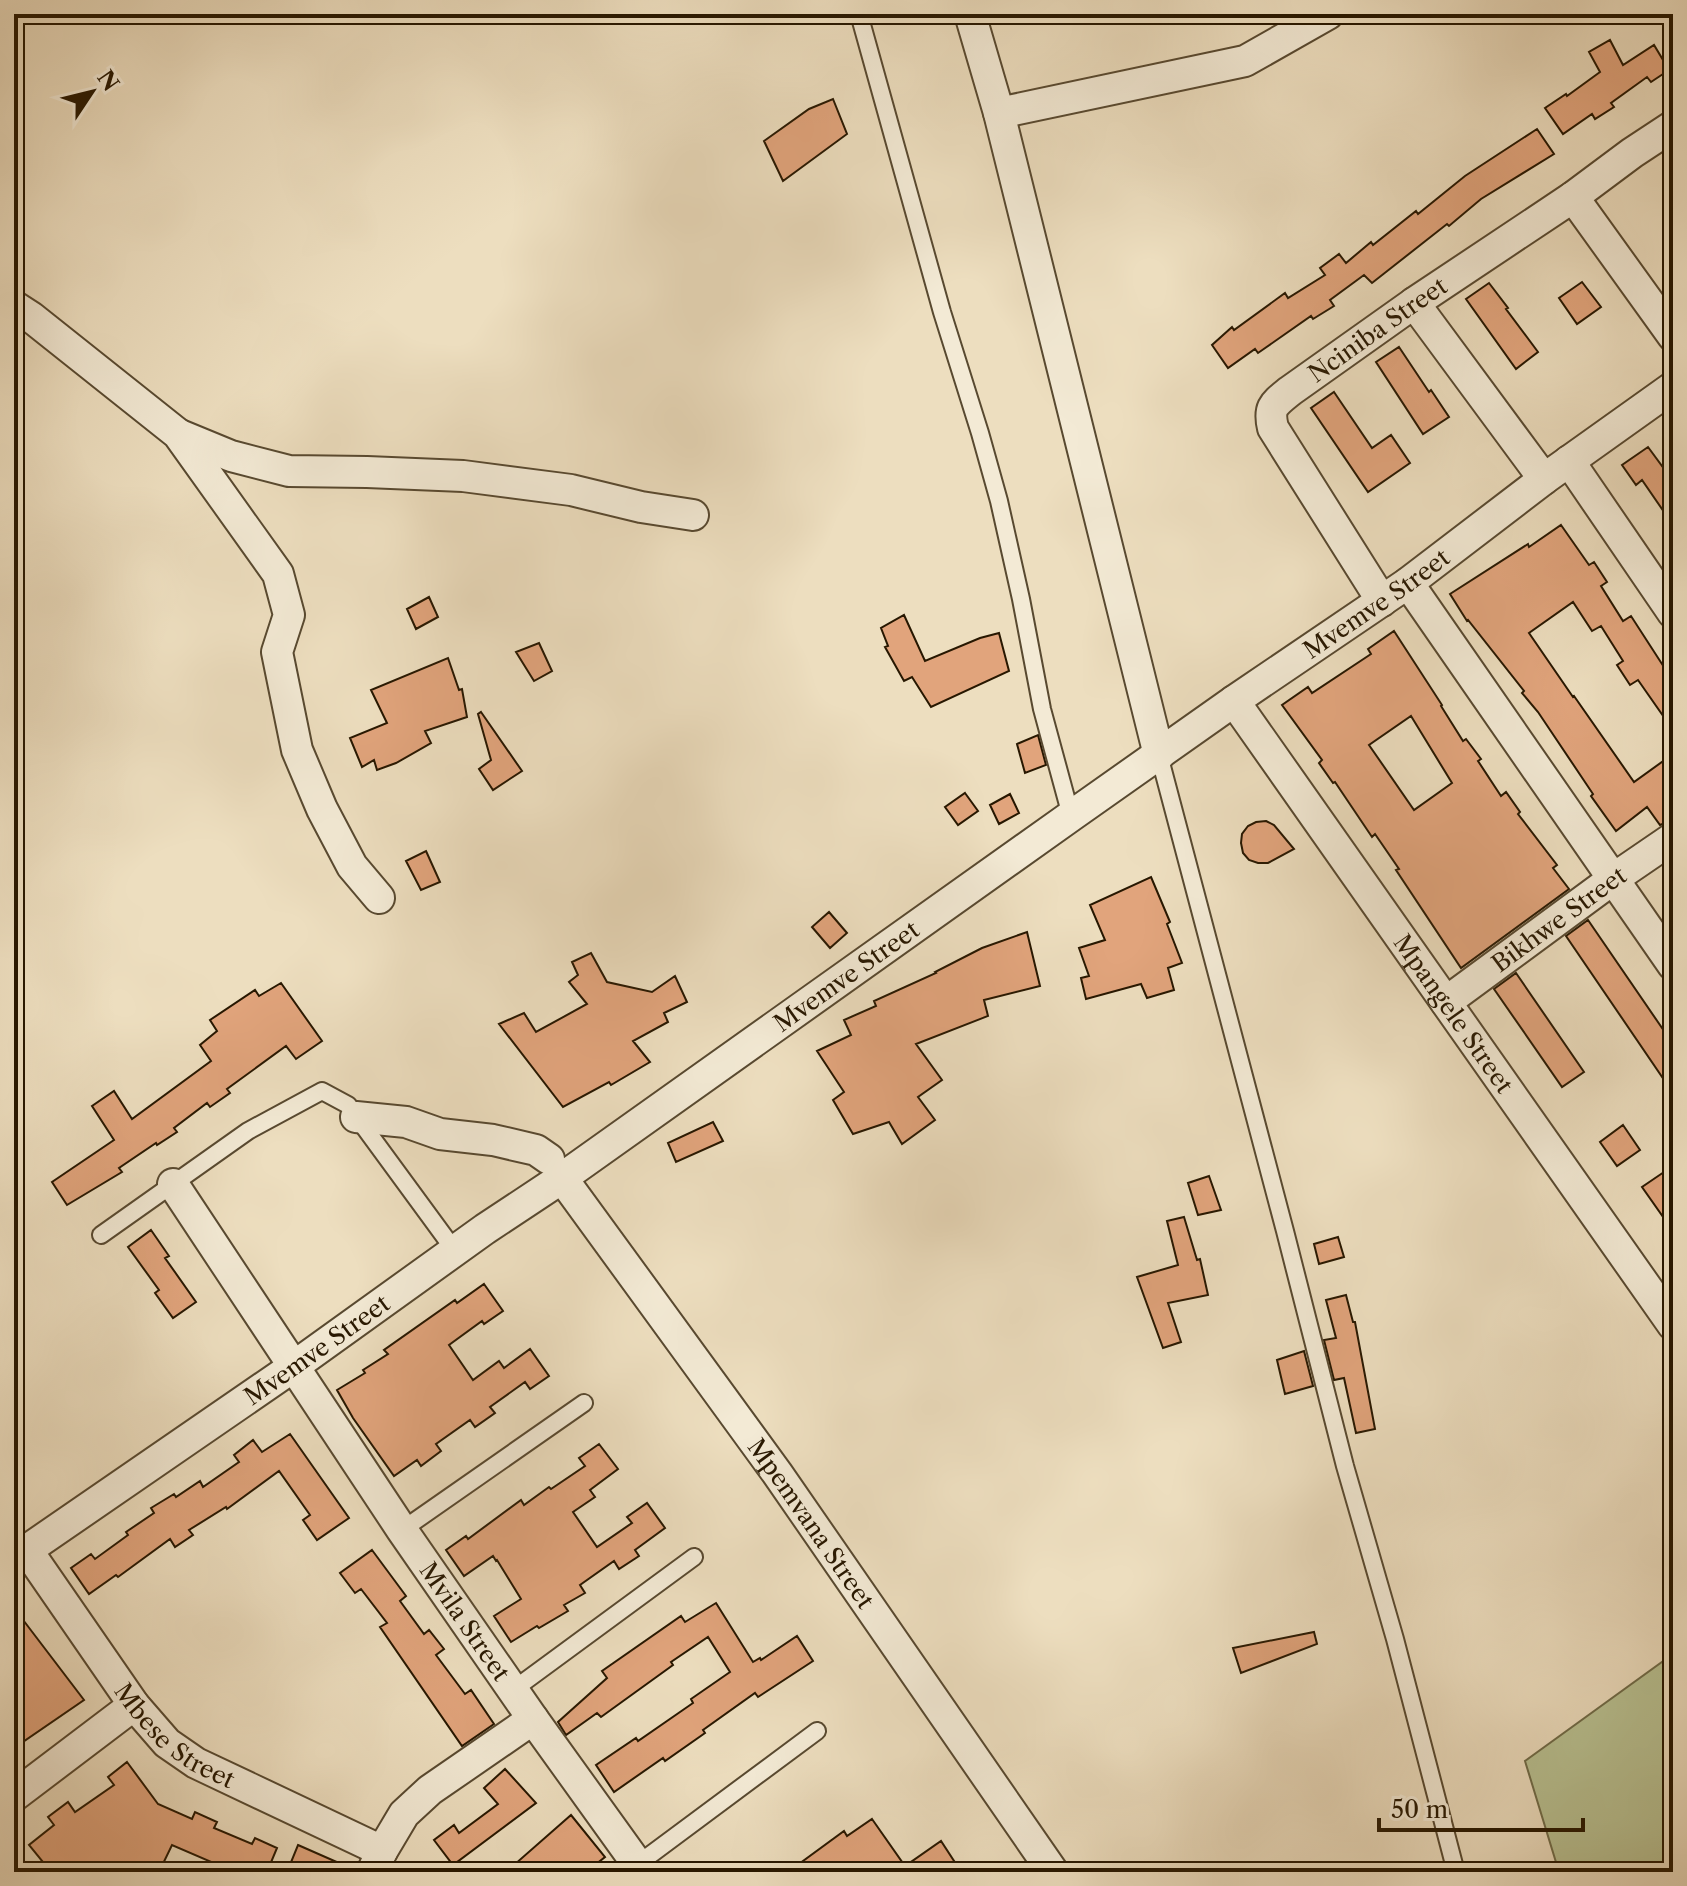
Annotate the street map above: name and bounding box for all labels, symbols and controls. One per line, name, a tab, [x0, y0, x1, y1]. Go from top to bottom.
north arrow	[52, 52, 132, 132]
text: N	[91, 65, 125, 96]
street label: Nciniba Street	[1302, 271, 1453, 388]
street label: Mvemve Street	[1298, 542, 1455, 664]
street label: Bikhwe Street	[1486, 860, 1632, 978]
street label: Mvemve Street	[768, 914, 925, 1037]
street label: Mpangele Street	[1388, 928, 1520, 1099]
street label: Mvemve Street	[238, 1288, 395, 1411]
street label: Mpemvana Street	[742, 1433, 881, 1614]
street label: Mvila Street	[414, 1556, 517, 1687]
street label: Mbese Street	[109, 1677, 240, 1794]
scale bar	[1379, 1782, 1583, 1832]
text: 50 m	[1391, 1795, 1448, 1824]

